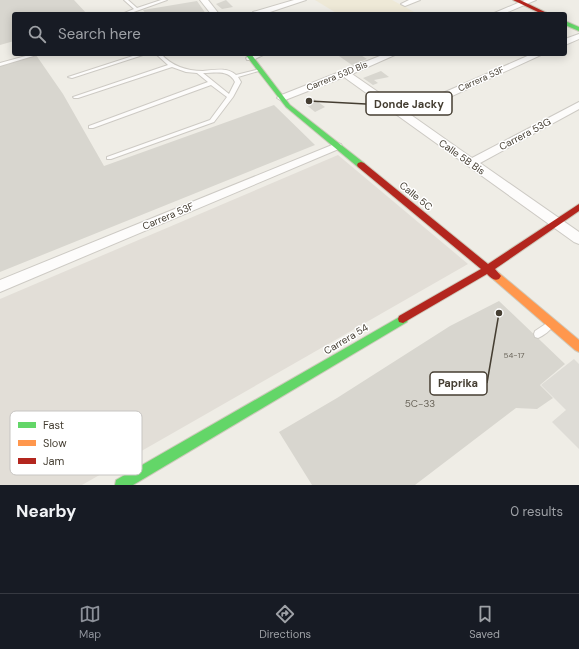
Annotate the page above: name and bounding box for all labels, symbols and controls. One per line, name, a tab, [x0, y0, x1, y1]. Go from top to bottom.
search box	[12, 12, 567, 56]
icon: search	[26, 23, 48, 45]
text: Search here	[58, 24, 141, 44]
street label: Carrera 53D Bis	[305, 58, 370, 94]
street label: Carrera 53F	[456, 63, 506, 94]
callout: Donde Jacky	[366, 92, 452, 115]
text: Donde Jacky	[374, 97, 444, 111]
street label: Carrera 53G	[497, 115, 553, 153]
street label: Calle 5B Bis	[436, 136, 488, 178]
street label: Calle 5C	[397, 179, 435, 213]
street label: Carrera 53F	[140, 199, 196, 233]
street label: Carrera 54	[321, 321, 371, 357]
house number: 54-17	[504, 350, 524, 360]
callout: Paprika	[430, 372, 487, 395]
text: Paprika	[438, 376, 478, 390]
house number: 5C-33	[405, 397, 435, 410]
legend	[10, 411, 142, 475]
text: Fast	[43, 418, 64, 432]
text: Slow	[43, 436, 67, 450]
text: Jam	[43, 454, 64, 468]
text: Nearby	[16, 500, 76, 522]
text: 0 results	[510, 503, 563, 520]
tab: Map	[79, 603, 101, 641]
tab: Directions	[259, 603, 311, 641]
tab: Saved	[469, 603, 500, 641]

